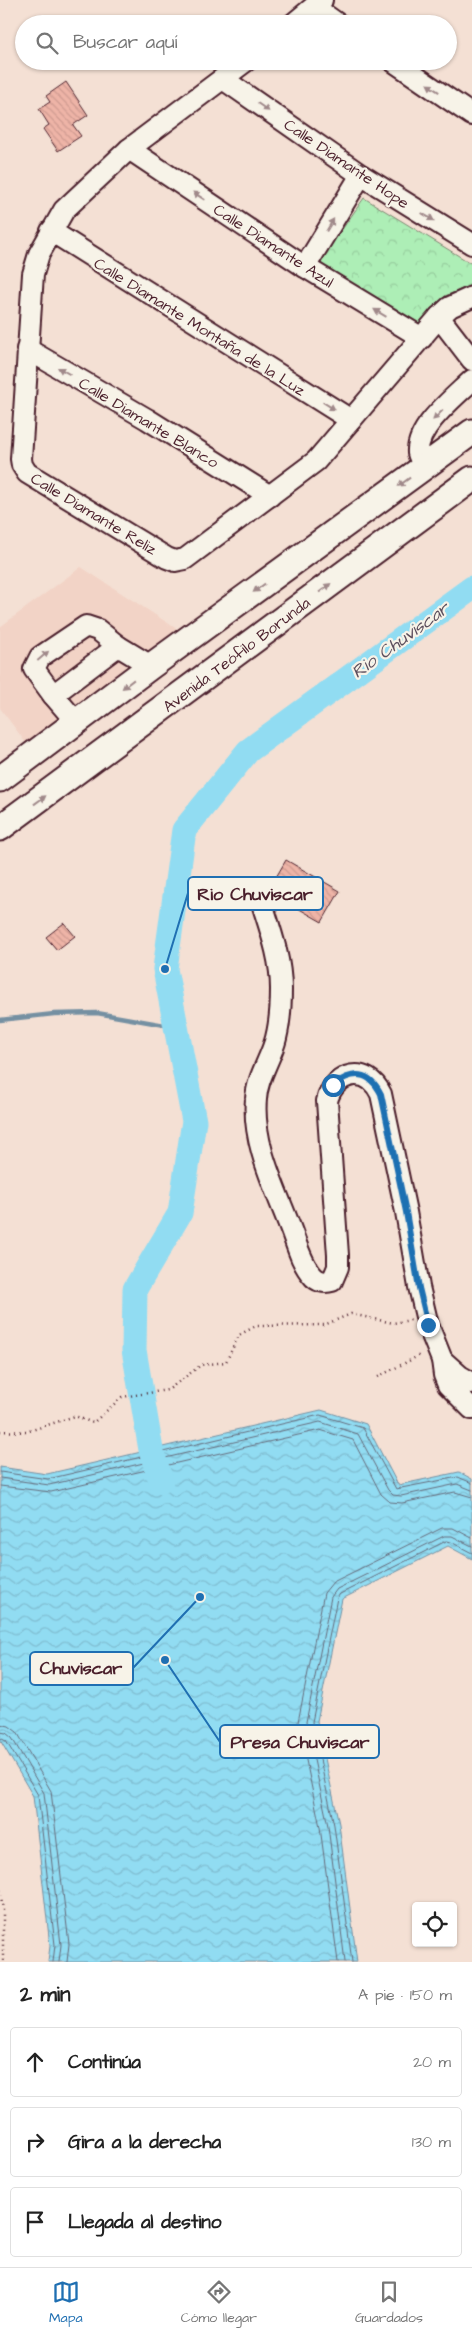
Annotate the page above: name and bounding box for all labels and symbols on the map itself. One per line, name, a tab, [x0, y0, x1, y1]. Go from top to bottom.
one-way arrow	[426, 83, 439, 93]
one-way arrow	[257, 102, 270, 112]
street label: Calle Diamante Hope	[279, 114, 414, 214]
one-way arrow	[193, 191, 206, 201]
street label: Calle Diamante Azul	[209, 199, 338, 293]
one-way arrow	[421, 212, 434, 221]
one-way arrow	[326, 219, 335, 232]
street label: Calle Diamante Montaña de la Luz	[90, 252, 309, 401]
one-way arrow	[373, 308, 386, 317]
one-way arrow	[58, 366, 71, 375]
street label: Calle Diamante Blanco	[74, 372, 223, 473]
one-way arrow	[322, 402, 335, 411]
one-way arrow	[432, 409, 444, 421]
street label: Calle Diamante Reliz	[26, 467, 161, 560]
one-way arrow	[398, 477, 411, 487]
one-way arrow	[253, 582, 266, 593]
one-way arrow	[318, 583, 332, 593]
street label: Avenida Teófilo Borunda	[158, 592, 315, 718]
water label: Rio Chuviscar	[346, 595, 456, 684]
one-way arrow	[37, 650, 50, 661]
one-way arrow	[122, 678, 135, 689]
one-way arrow	[33, 794, 46, 805]
callout: Rio Chuviscar	[188, 877, 323, 910]
text: Rio Chuviscar	[197, 882, 313, 907]
route start	[322, 1074, 345, 1097]
route end	[417, 1314, 440, 1337]
callout: Chuviscar	[30, 1652, 133, 1685]
text: Chuviscar	[40, 1656, 122, 1681]
callout: Presa Chuviscar	[220, 1725, 379, 1758]
text: Presa Chuviscar	[231, 1730, 370, 1755]

